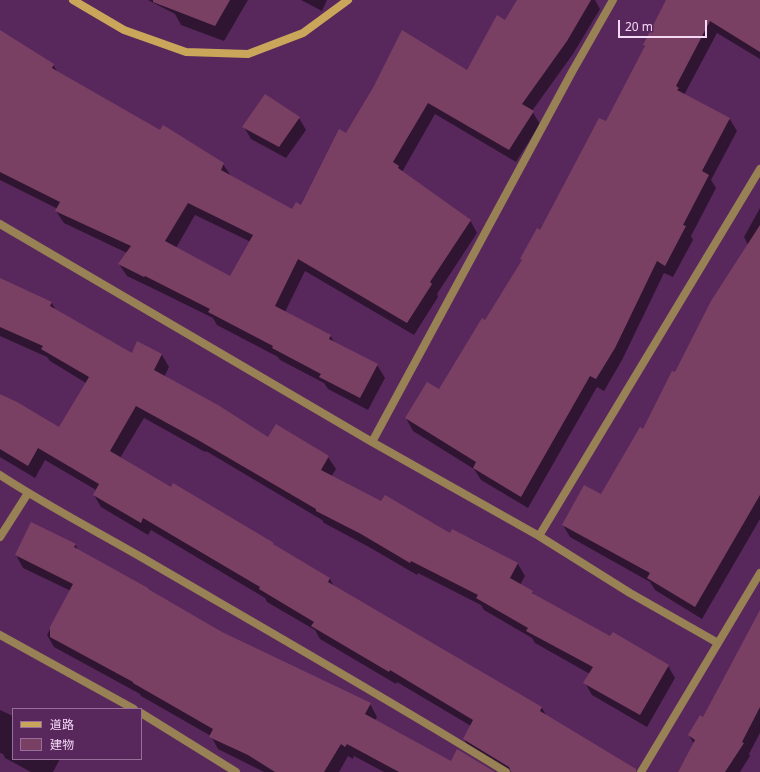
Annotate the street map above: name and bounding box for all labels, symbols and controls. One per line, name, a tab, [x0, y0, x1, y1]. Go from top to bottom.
scale bar	[620, 12, 709, 38]
text: 20 m	[625, 18, 653, 35]
legend	[12, 708, 142, 760]
text: 道路	[50, 716, 74, 733]
text: 建物	[50, 736, 74, 753]

